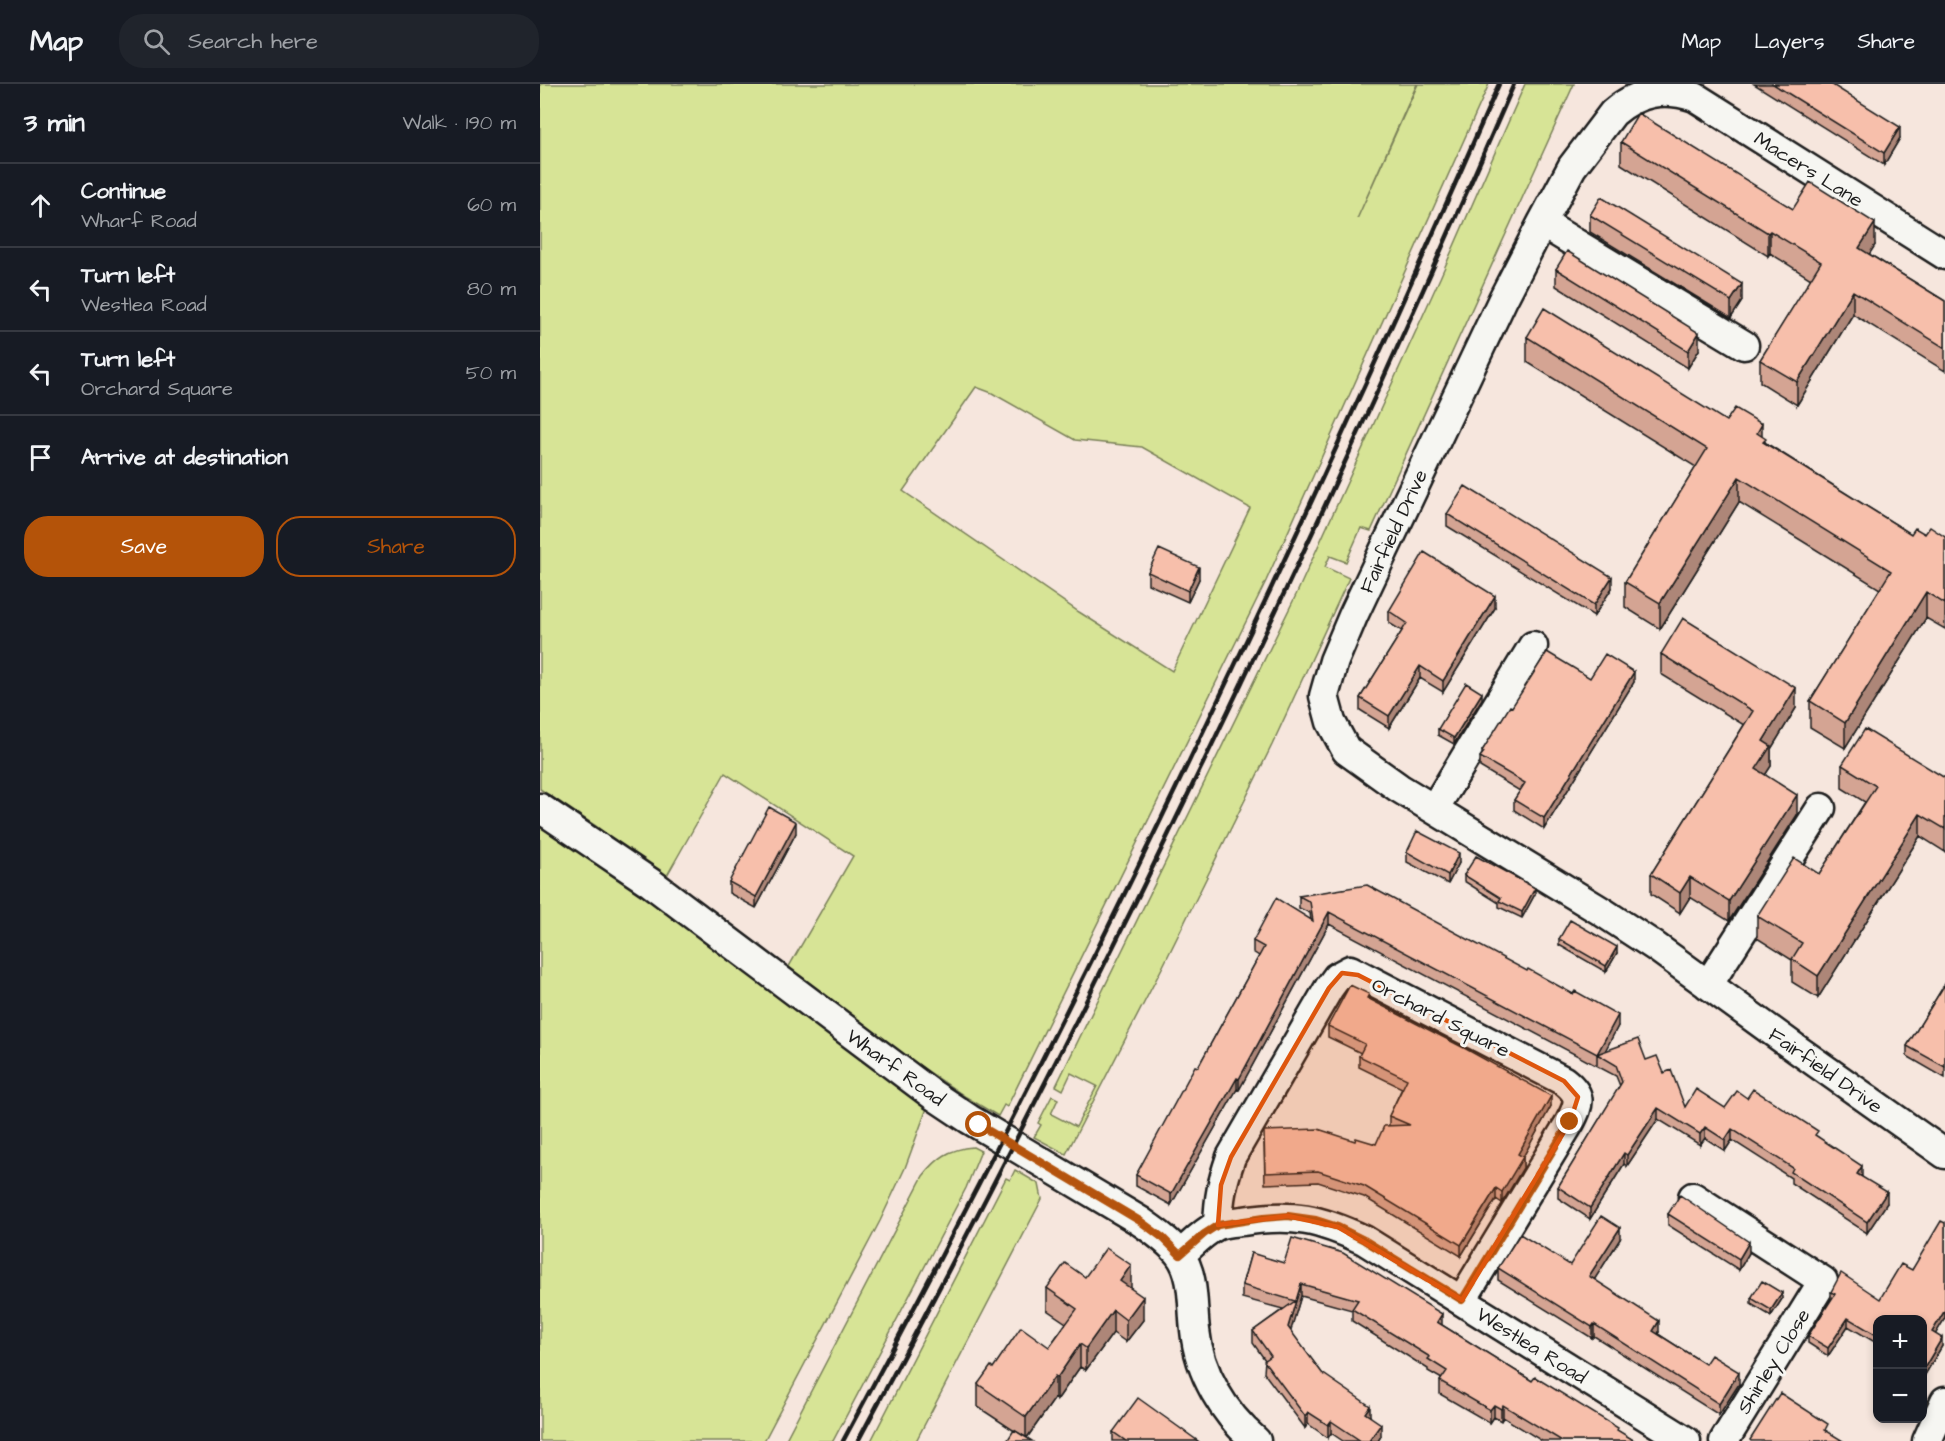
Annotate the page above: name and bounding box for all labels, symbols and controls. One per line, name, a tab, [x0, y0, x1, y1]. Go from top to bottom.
search box	[119, 14, 539, 68]
text: Map	[30, 22, 83, 61]
icon: search	[140, 25, 173, 58]
text: Search here	[188, 26, 318, 57]
text: Map	[1681, 27, 1721, 56]
text: Layers	[1754, 27, 1824, 56]
text: Share	[1857, 27, 1915, 56]
text: 3 min	[24, 105, 85, 141]
text: Walk · 190 m	[403, 109, 516, 137]
street label: Macers Lane	[1748, 125, 1869, 215]
text: Continue	[81, 176, 166, 207]
icon: ahead	[24, 189, 57, 222]
text: 60 m	[467, 191, 516, 219]
text: Wharf Road	[81, 207, 197, 235]
text: Turn left	[81, 260, 175, 291]
icon: left	[24, 273, 57, 306]
text: 80 m	[467, 275, 516, 303]
text: Westlea Road	[81, 291, 207, 319]
text: Turn left	[81, 344, 175, 375]
icon: left	[24, 357, 57, 390]
text: 50 m	[466, 359, 516, 387]
text: Orchard Square	[81, 375, 233, 403]
icon: arrive	[24, 441, 57, 474]
text: Arrive at destination	[81, 442, 288, 473]
street label: Fairfield Drive	[1353, 465, 1435, 598]
button: Save	[24, 516, 264, 577]
button: Share	[276, 516, 516, 577]
street label: Orchard Square	[1367, 971, 1515, 1065]
street label: Fairfield Drive	[1763, 1021, 1888, 1121]
street label: Wharf Road	[840, 1022, 950, 1113]
route end	[1556, 1108, 1582, 1134]
route start	[965, 1111, 991, 1137]
street label: Westlea Road	[1471, 1301, 1592, 1391]
street label: Shirley Close	[1730, 1303, 1818, 1420]
map controls	[1873, 1315, 1927, 1423]
button: +	[1873, 1315, 1927, 1369]
button: −	[1873, 1369, 1927, 1423]

